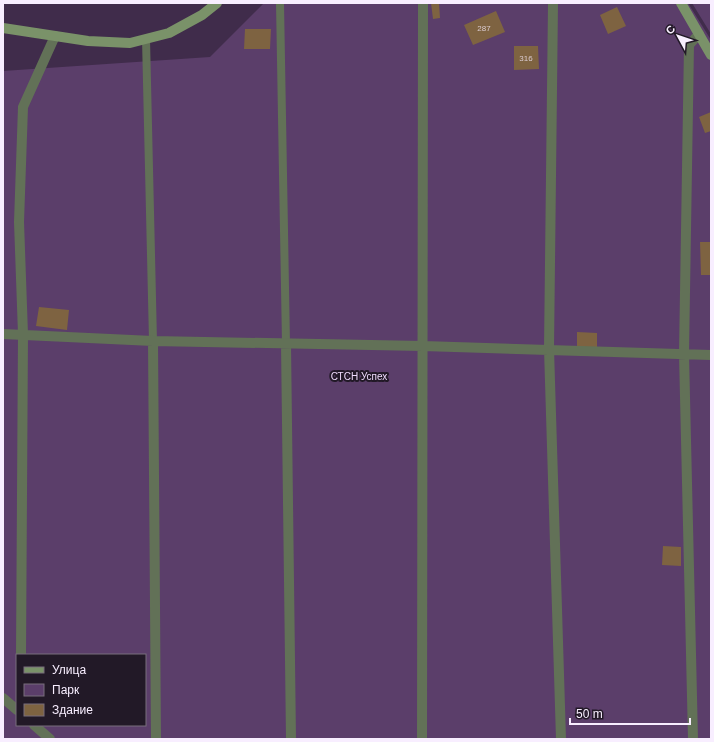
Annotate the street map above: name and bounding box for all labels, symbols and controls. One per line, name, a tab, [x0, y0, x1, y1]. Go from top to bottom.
north arrow	[658, 16, 698, 56]
text: С	[663, 23, 678, 36]
house number: 287	[477, 24, 491, 33]
house number: 316	[519, 54, 533, 63]
park label: СТСН Успех	[331, 371, 387, 382]
legend	[16, 654, 146, 726]
text: Улица	[52, 663, 86, 677]
text: Парк	[52, 683, 80, 697]
scale bar	[570, 700, 690, 726]
text: Здание	[52, 703, 93, 717]
text: 50 m	[576, 707, 603, 721]

